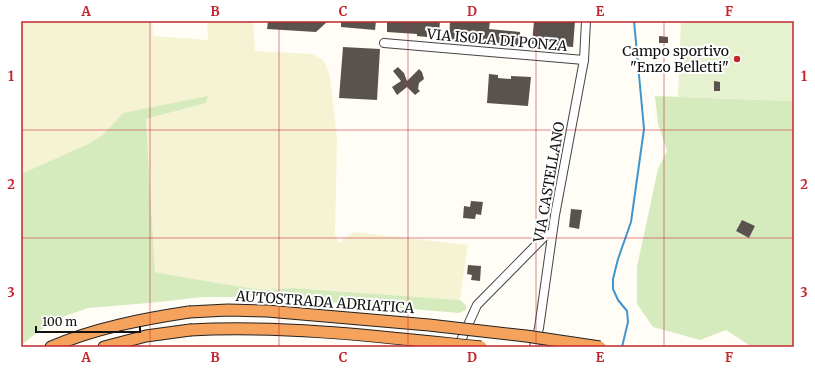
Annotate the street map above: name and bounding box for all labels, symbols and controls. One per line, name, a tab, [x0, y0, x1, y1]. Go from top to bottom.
text: A	[80, 3, 91, 20]
text: B	[210, 3, 220, 20]
text: C	[339, 3, 348, 20]
text: D	[467, 3, 477, 20]
text: E	[596, 3, 605, 20]
text: F	[725, 3, 733, 20]
street label: VIA ISOLA DI PONZA	[425, 25, 568, 55]
place label: Campo sportivo "Enzo Belletti"	[622, 42, 729, 76]
marker: Campo sportivo "Enzo Belletti"	[732, 54, 742, 64]
text: 1	[8, 68, 14, 85]
text: 1	[801, 68, 807, 85]
street label: VIA CASTELLANO	[529, 120, 568, 245]
text: 2	[7, 176, 15, 193]
text: 2	[800, 176, 808, 193]
text: 3	[7, 284, 15, 301]
text: 3	[800, 284, 808, 301]
street label: AUTOSTRADA ADRIATICA	[234, 287, 415, 317]
scale bar	[36, 308, 140, 334]
text: 100 m	[42, 314, 77, 329]
text: A	[80, 349, 91, 366]
text: B	[210, 349, 220, 366]
text: C	[339, 349, 348, 366]
text: D	[467, 349, 477, 366]
text: E	[596, 349, 605, 366]
text: F	[725, 349, 733, 366]

